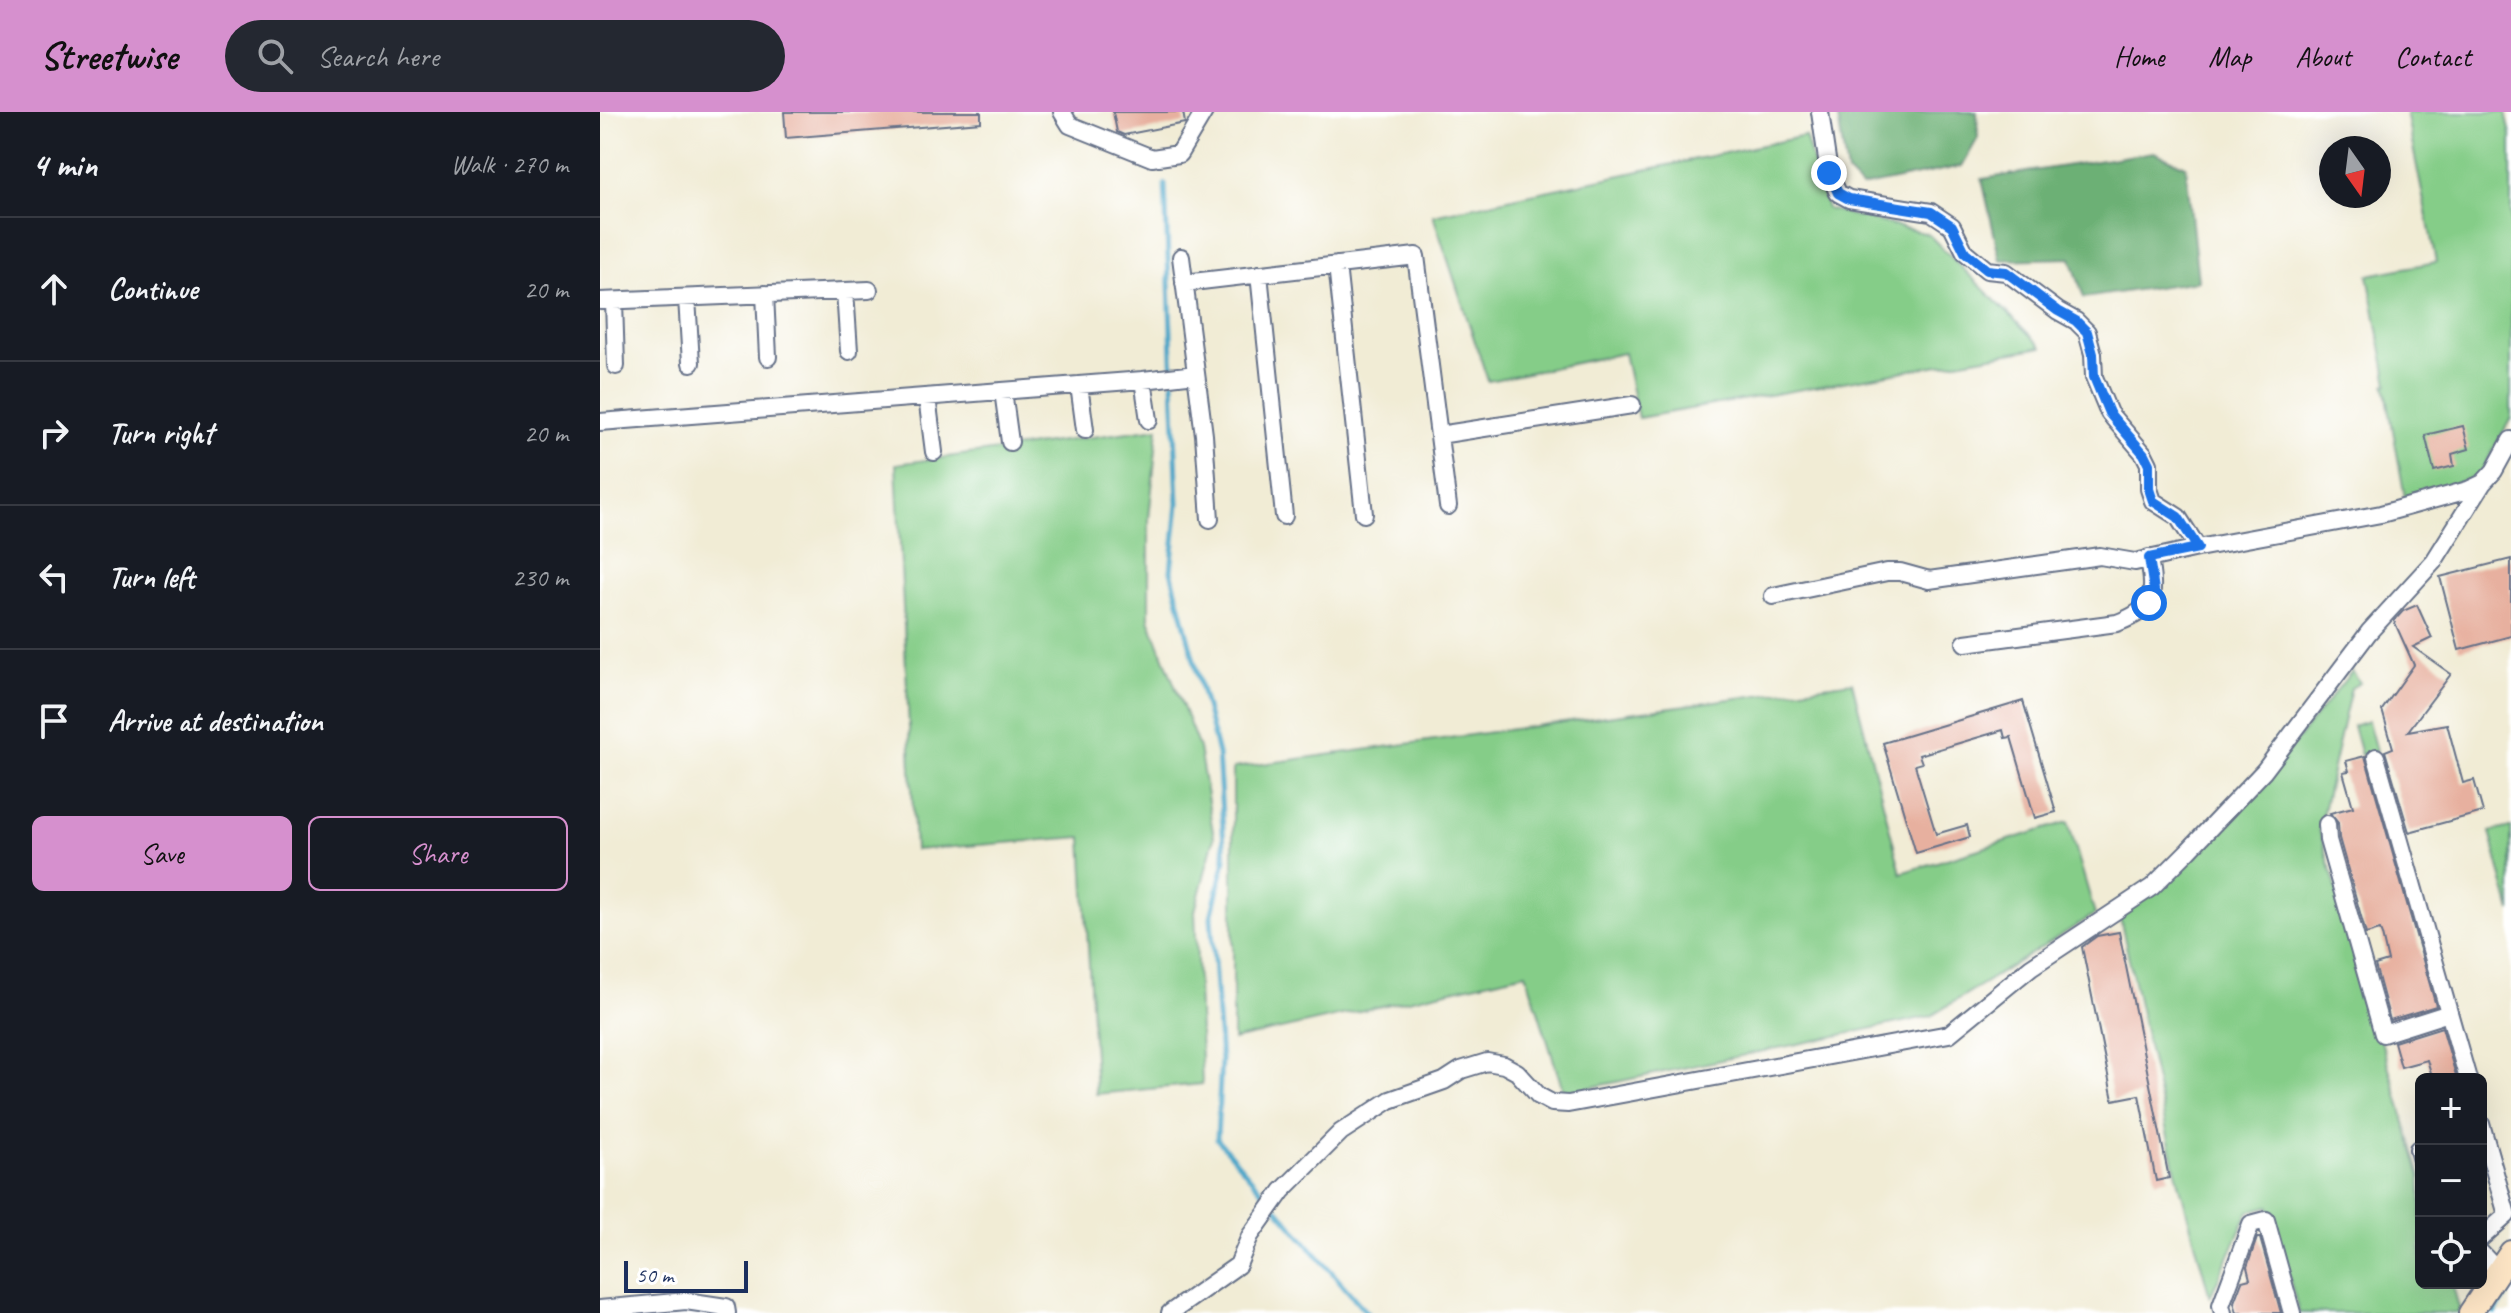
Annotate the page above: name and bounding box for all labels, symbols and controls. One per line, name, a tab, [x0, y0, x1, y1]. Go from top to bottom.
search box	[225, 20, 785, 92]
text: Streetwise	[40, 33, 177, 80]
icon: search	[253, 34, 297, 78]
text: Search here	[317, 37, 439, 75]
text: Home	[2114, 39, 2164, 74]
text: Map	[2208, 39, 2251, 74]
text: About	[2295, 39, 2351, 74]
text: Contact	[2395, 39, 2471, 74]
north arrow	[2319, 136, 2391, 208]
text: 4 min	[32, 143, 97, 186]
text: Walk · 270 m	[451, 148, 568, 181]
route end	[1811, 155, 1847, 191]
icon: ahead	[32, 267, 76, 311]
text: Continue	[108, 270, 198, 308]
text: 20 m	[524, 273, 568, 306]
icon: right	[32, 411, 76, 455]
text: Turn right	[108, 414, 213, 452]
text: 20 m	[524, 417, 568, 450]
icon: left	[32, 555, 76, 599]
text: Turn left	[108, 558, 195, 596]
text: 230 m	[512, 561, 568, 594]
route start	[2131, 585, 2167, 621]
icon: arrive	[32, 699, 76, 743]
text: Arrive at destination	[108, 702, 323, 740]
button: Save	[32, 816, 292, 891]
button: Share	[308, 816, 568, 891]
map controls	[2415, 1073, 2487, 1289]
button: +	[2415, 1073, 2487, 1145]
button: −	[2415, 1145, 2487, 1217]
button: locate	[2415, 1217, 2487, 1289]
scale bar	[624, 1257, 748, 1293]
text: 50 m	[636, 1261, 673, 1289]

